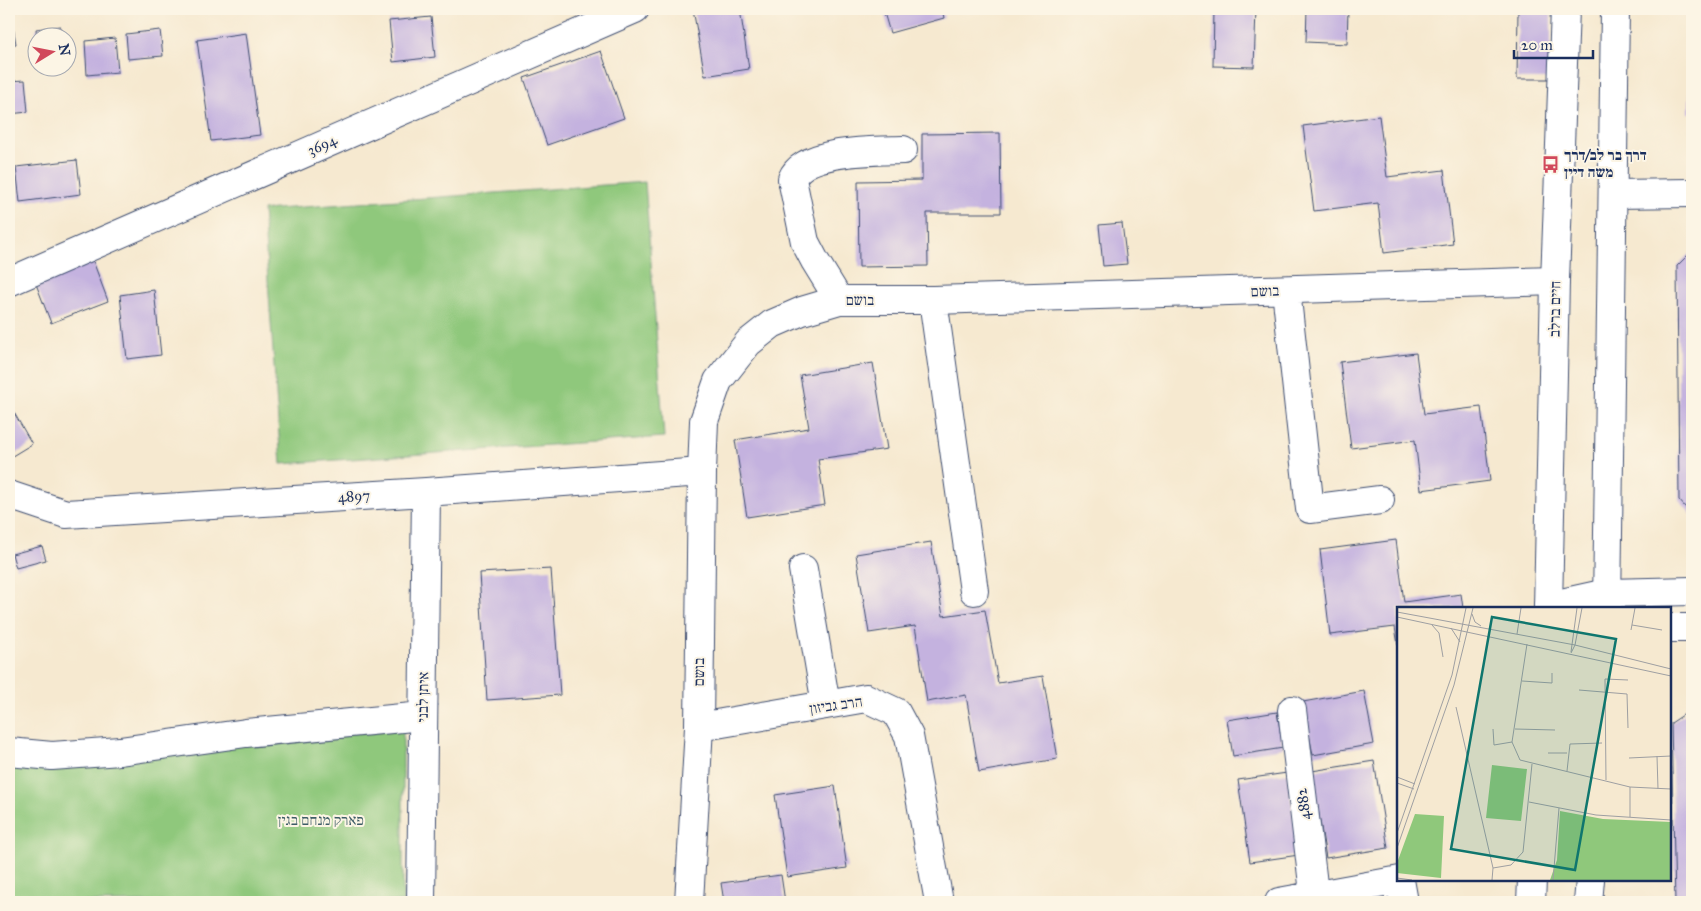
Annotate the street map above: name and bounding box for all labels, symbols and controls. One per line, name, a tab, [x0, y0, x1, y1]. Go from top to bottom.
north arrow	[28, 28, 78, 78]
scale bar	[1514, 28, 1592, 60]
text: 20 m	[1521, 36, 1553, 54]
text: N	[55, 43, 74, 57]
street label: 3694	[305, 130, 340, 159]
place label: דרך בר לב/דרך משה דיין	[1564, 146, 1647, 181]
bus stop icon: דרך בר לב/דרך משה דיין	[1540, 154, 1560, 174]
street label: חיים ברלב	[1546, 281, 1564, 337]
street label: בושם	[1250, 282, 1280, 300]
street label: בושם	[846, 291, 874, 309]
street label: 4897	[337, 486, 371, 506]
inset map	[1397, 607, 1671, 881]
street label: בושם	[690, 658, 708, 686]
street label: איתן לבני	[414, 671, 432, 723]
street label: הרב גביזון	[808, 692, 864, 718]
street label: 4882	[1292, 787, 1314, 821]
park label: פארק מנחם בגין	[278, 811, 364, 829]

